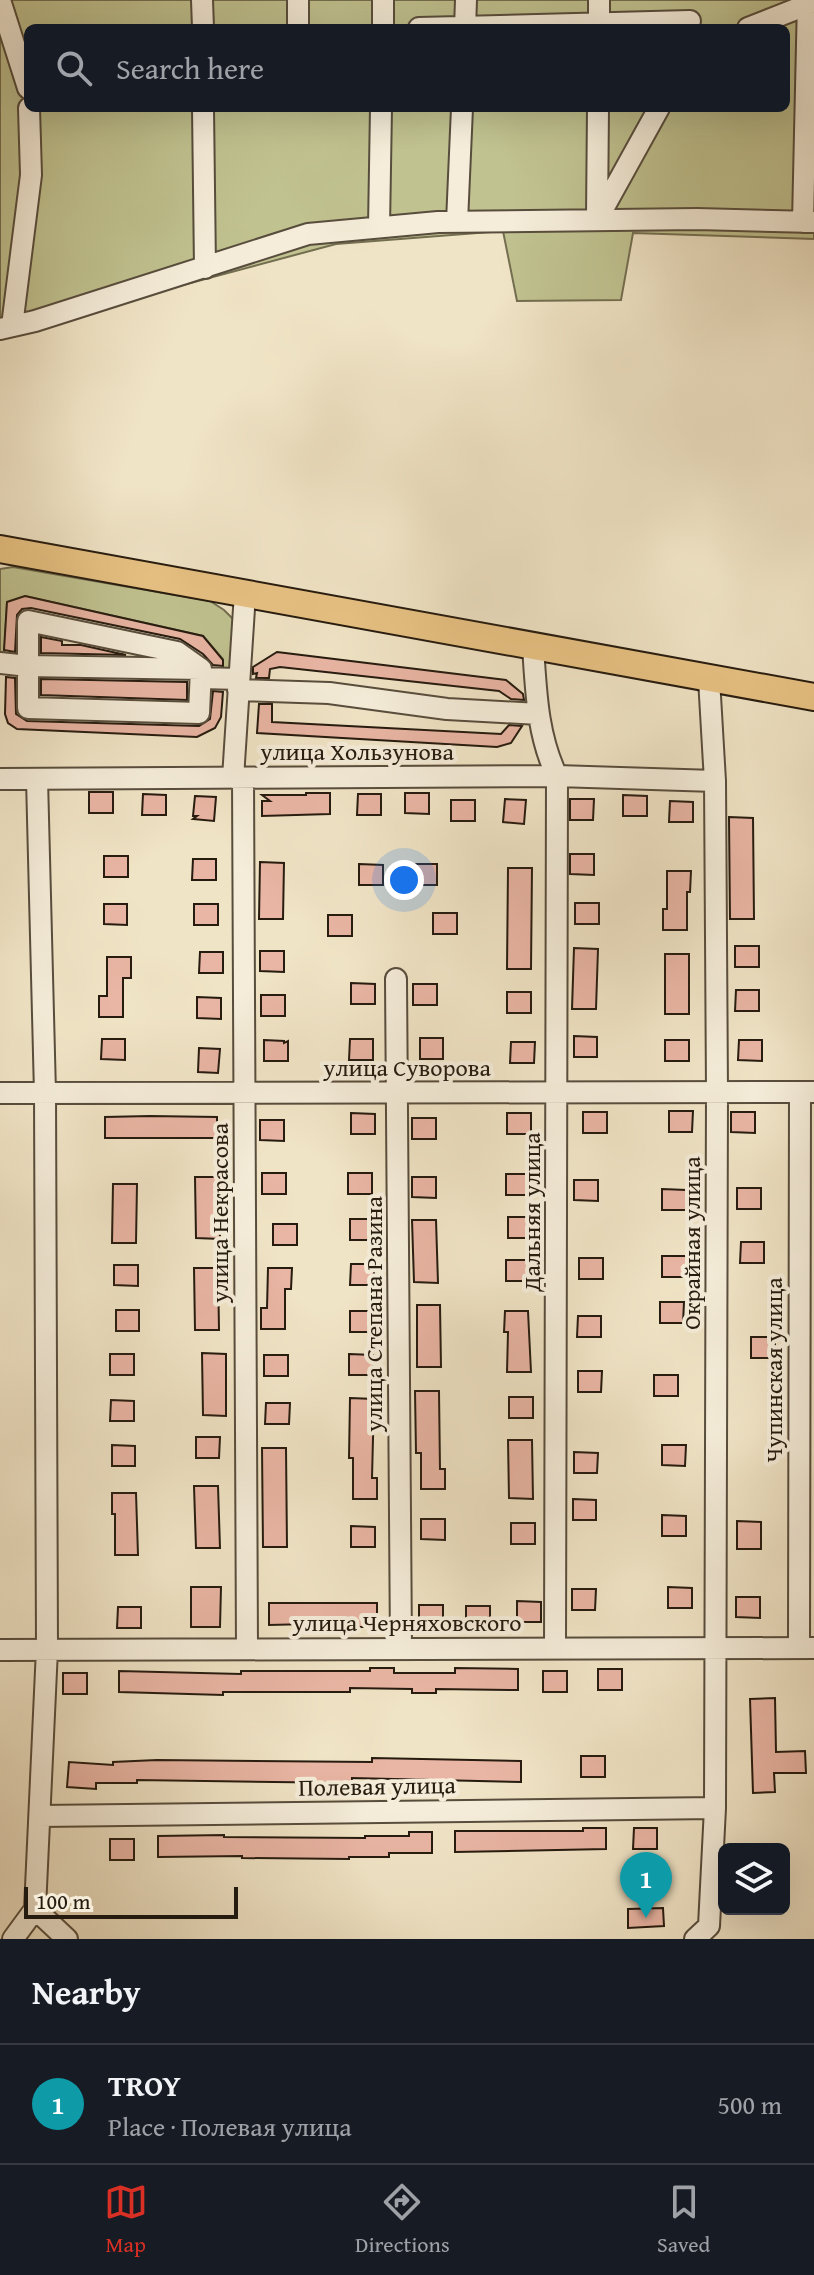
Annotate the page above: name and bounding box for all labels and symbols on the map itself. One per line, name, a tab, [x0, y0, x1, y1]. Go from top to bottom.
street label: улица Хользунова	[259, 734, 454, 769]
your location	[384, 860, 424, 900]
street label: улица Суворова	[322, 1050, 491, 1085]
street label: улица Некрасова	[202, 1122, 237, 1304]
street label: Дальняя улица	[514, 1132, 549, 1293]
street label: Окрайная улица	[674, 1156, 709, 1330]
street label: улица Степана Разина	[356, 1195, 391, 1433]
street label: Чупинская улица	[756, 1277, 791, 1463]
street label: улица Черняховского	[291, 1605, 522, 1640]
street label: Полевая улица	[298, 1767, 457, 1805]
pin: 1	[620, 1852, 672, 1918]
scale bar	[24, 1883, 238, 1919]

